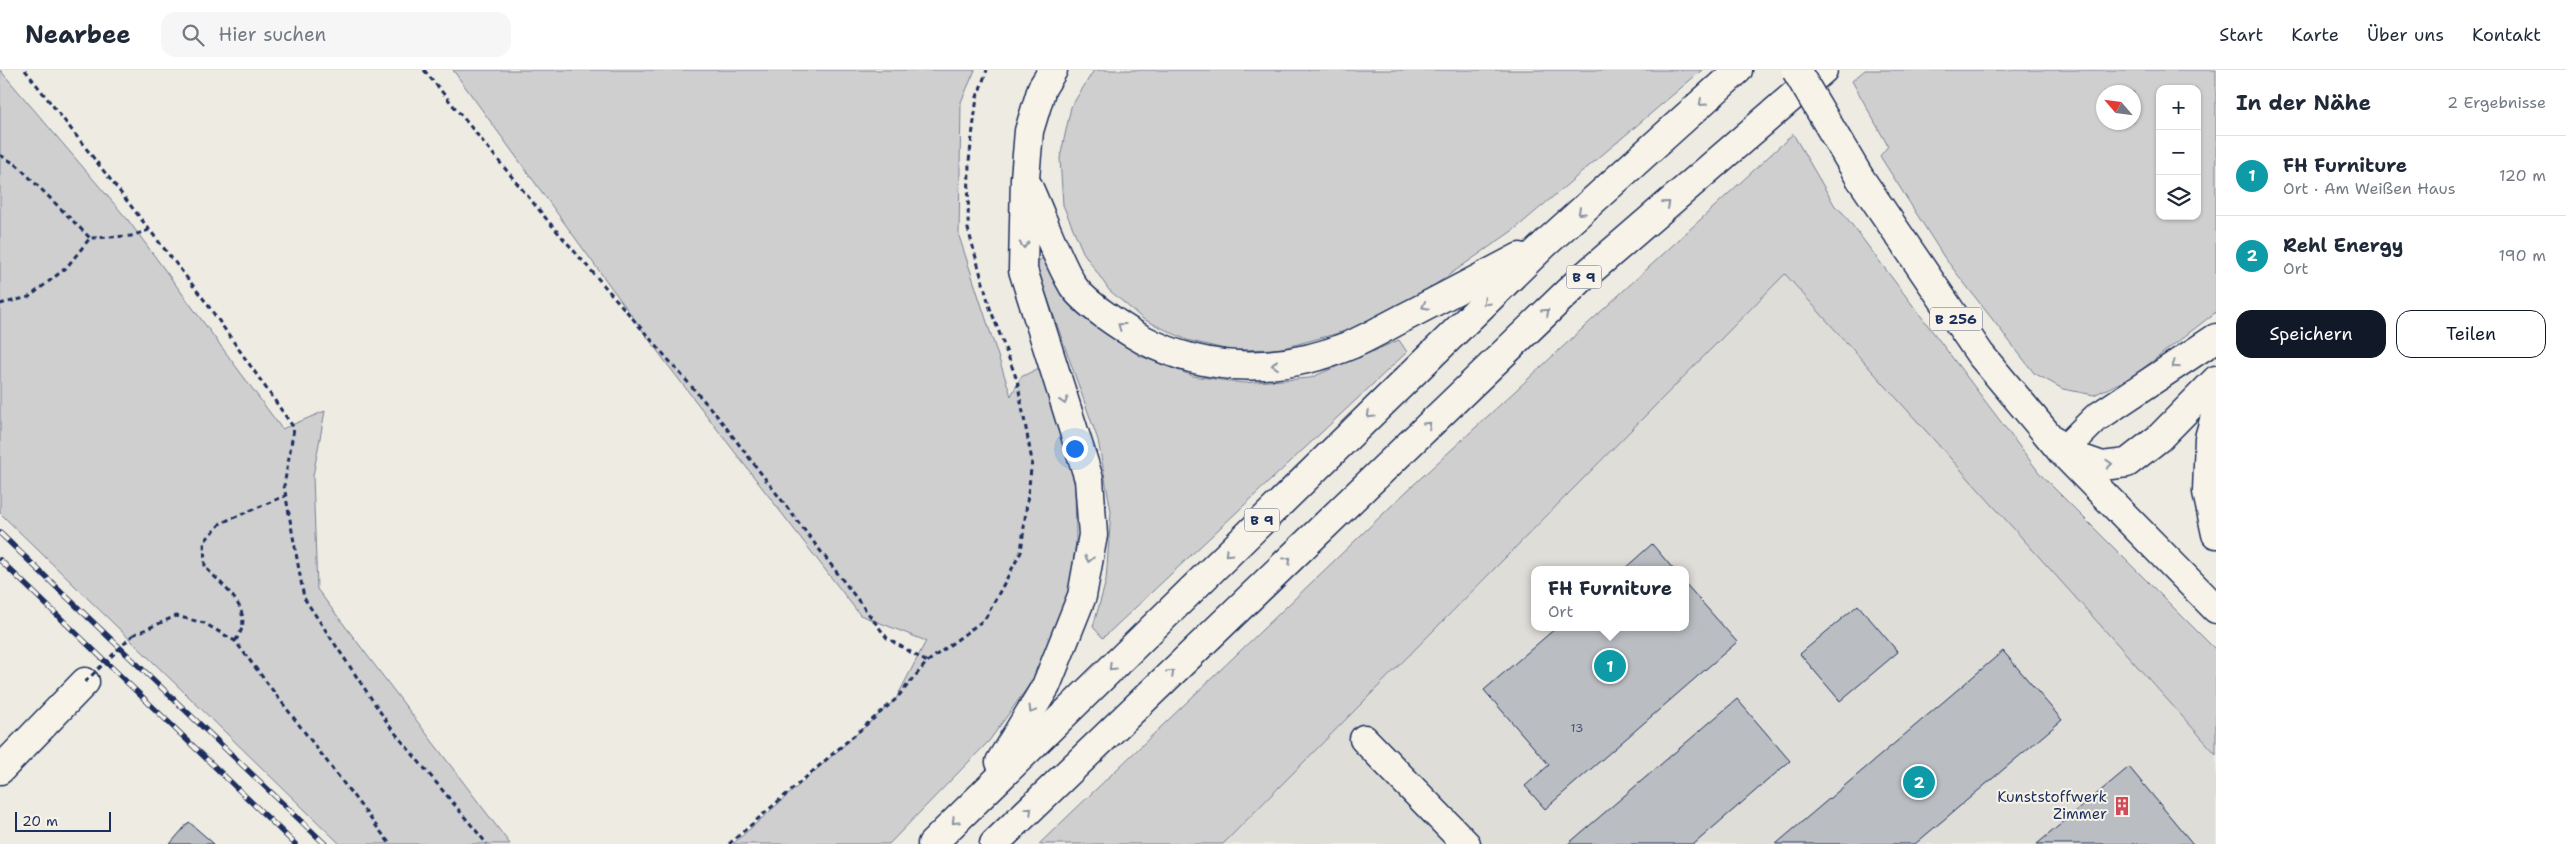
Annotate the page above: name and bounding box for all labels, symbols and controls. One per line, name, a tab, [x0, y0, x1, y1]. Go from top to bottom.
search box	[161, 12, 511, 57]
text: Nearbee	[25, 19, 131, 51]
icon: search	[179, 21, 207, 49]
text: Hier suchen	[219, 22, 326, 47]
text: Start	[2219, 23, 2263, 47]
text: Karte	[2291, 23, 2339, 47]
text: Über uns	[2367, 23, 2444, 47]
text: Kontakt	[2472, 23, 2541, 47]
north arrow	[2096, 85, 2141, 130]
map controls	[2156, 85, 2201, 220]
button: +	[2156, 85, 2201, 130]
text: In der Nähe	[2236, 89, 2371, 117]
text: 2 Ergebnisse	[2447, 92, 2546, 113]
one-way arrow	[1698, 97, 1707, 106]
button: −	[2156, 130, 2201, 175]
text: FH Furniture	[2283, 153, 2407, 178]
text: 1	[2248, 165, 2256, 186]
text: 120 m	[2499, 165, 2546, 186]
button: layers	[2156, 175, 2201, 220]
text: Ort · Am Weißen Haus	[2283, 178, 2456, 199]
one-way arrow	[1662, 201, 1671, 210]
one-way arrow	[1578, 206, 1587, 215]
text: Rehl Energy	[2283, 233, 2403, 258]
one-way arrow	[1019, 241, 1029, 249]
text: 2	[2246, 245, 2258, 266]
text: 190 m	[2499, 245, 2546, 266]
text: Ort	[2283, 258, 2309, 279]
road number: B 9	[1566, 266, 1602, 288]
one-way arrow	[1483, 296, 1492, 305]
one-way arrow	[1421, 300, 1430, 310]
road number: B 256	[1930, 308, 1982, 330]
one-way arrow	[1540, 309, 1549, 318]
button: Speichern	[2236, 310, 2386, 358]
button: Teilen	[2396, 310, 2546, 358]
one-way arrow	[1117, 323, 1127, 332]
one-way arrow	[1271, 359, 1279, 370]
one-way arrow	[2172, 359, 2181, 368]
one-way arrow	[1059, 396, 1069, 405]
one-way arrow	[1366, 409, 1375, 418]
one-way arrow	[1423, 422, 1432, 431]
your location	[1062, 436, 1088, 462]
one-way arrow	[2105, 459, 2113, 470]
road number: B 9	[1244, 508, 1280, 532]
one-way arrow	[1225, 547, 1234, 556]
one-way arrow	[1084, 555, 1095, 564]
one-way arrow	[1282, 557, 1291, 566]
popup	[1531, 566, 1689, 631]
text: FH Furniture	[1548, 576, 1672, 601]
text: Ort	[1548, 601, 1573, 622]
pin: 1	[1594, 647, 1626, 685]
one-way arrow	[1109, 661, 1118, 670]
one-way arrow	[1165, 670, 1174, 679]
one-way arrow	[1028, 705, 1038, 714]
house number: 13	[1571, 720, 1583, 736]
pin: 2	[1903, 763, 1935, 801]
place label: Kunststoffwerk Zimmer	[1997, 787, 2107, 824]
building icon: Kunststoffwerk Zimmer	[2111, 795, 2133, 817]
one-way arrow	[1023, 807, 1032, 816]
scale bar	[15, 809, 111, 832]
text: 20 m	[22, 812, 58, 830]
one-way arrow	[952, 815, 961, 824]

